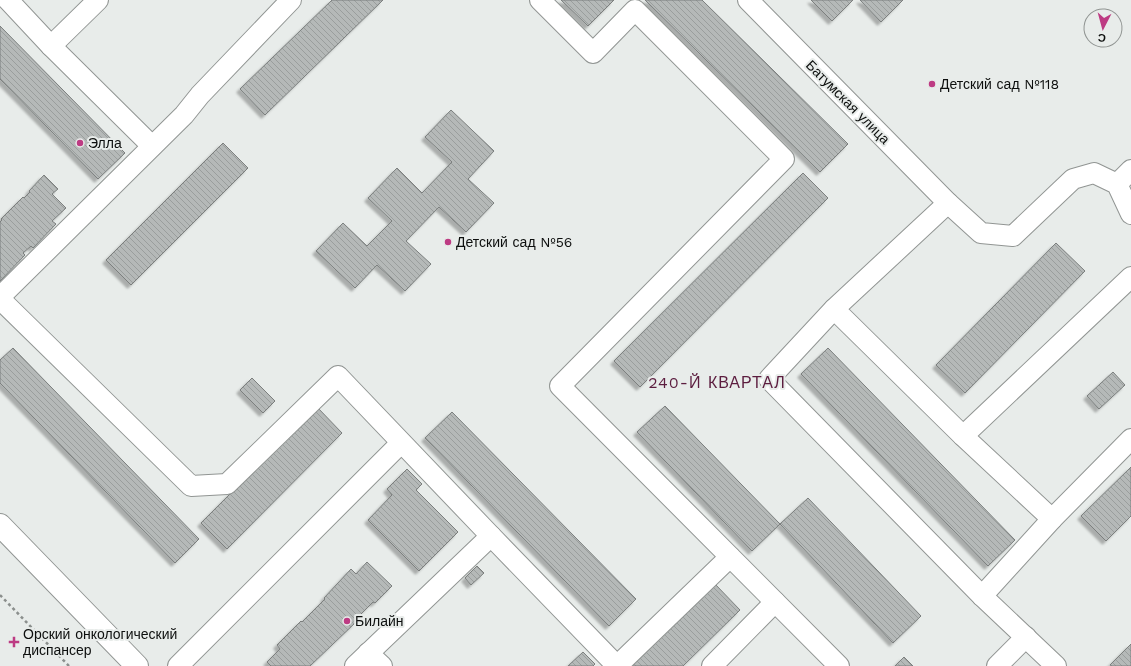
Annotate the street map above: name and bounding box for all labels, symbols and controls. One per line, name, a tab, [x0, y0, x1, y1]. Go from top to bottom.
north arrow	[1083, 8, 1123, 48]
text: С	[1097, 31, 1107, 44]
street label: Батумская улица	[803, 57, 893, 147]
place label: Детский сад №118	[940, 76, 1059, 92]
marker: Детский сад №118	[927, 79, 937, 89]
place label: Элла	[88, 135, 122, 151]
marker: Элла	[75, 138, 85, 148]
place label: Детский сад №56	[456, 234, 572, 250]
marker: Детский сад №56	[443, 237, 453, 247]
district label: 240-Й КВАРТАЛ	[648, 373, 786, 392]
place label: Билайн	[355, 613, 404, 629]
marker: Билайн	[342, 616, 352, 626]
place label: Орский онкологический диспансер	[23, 626, 177, 658]
marker: Орский онкологический диспансер	[8, 636, 20, 648]

